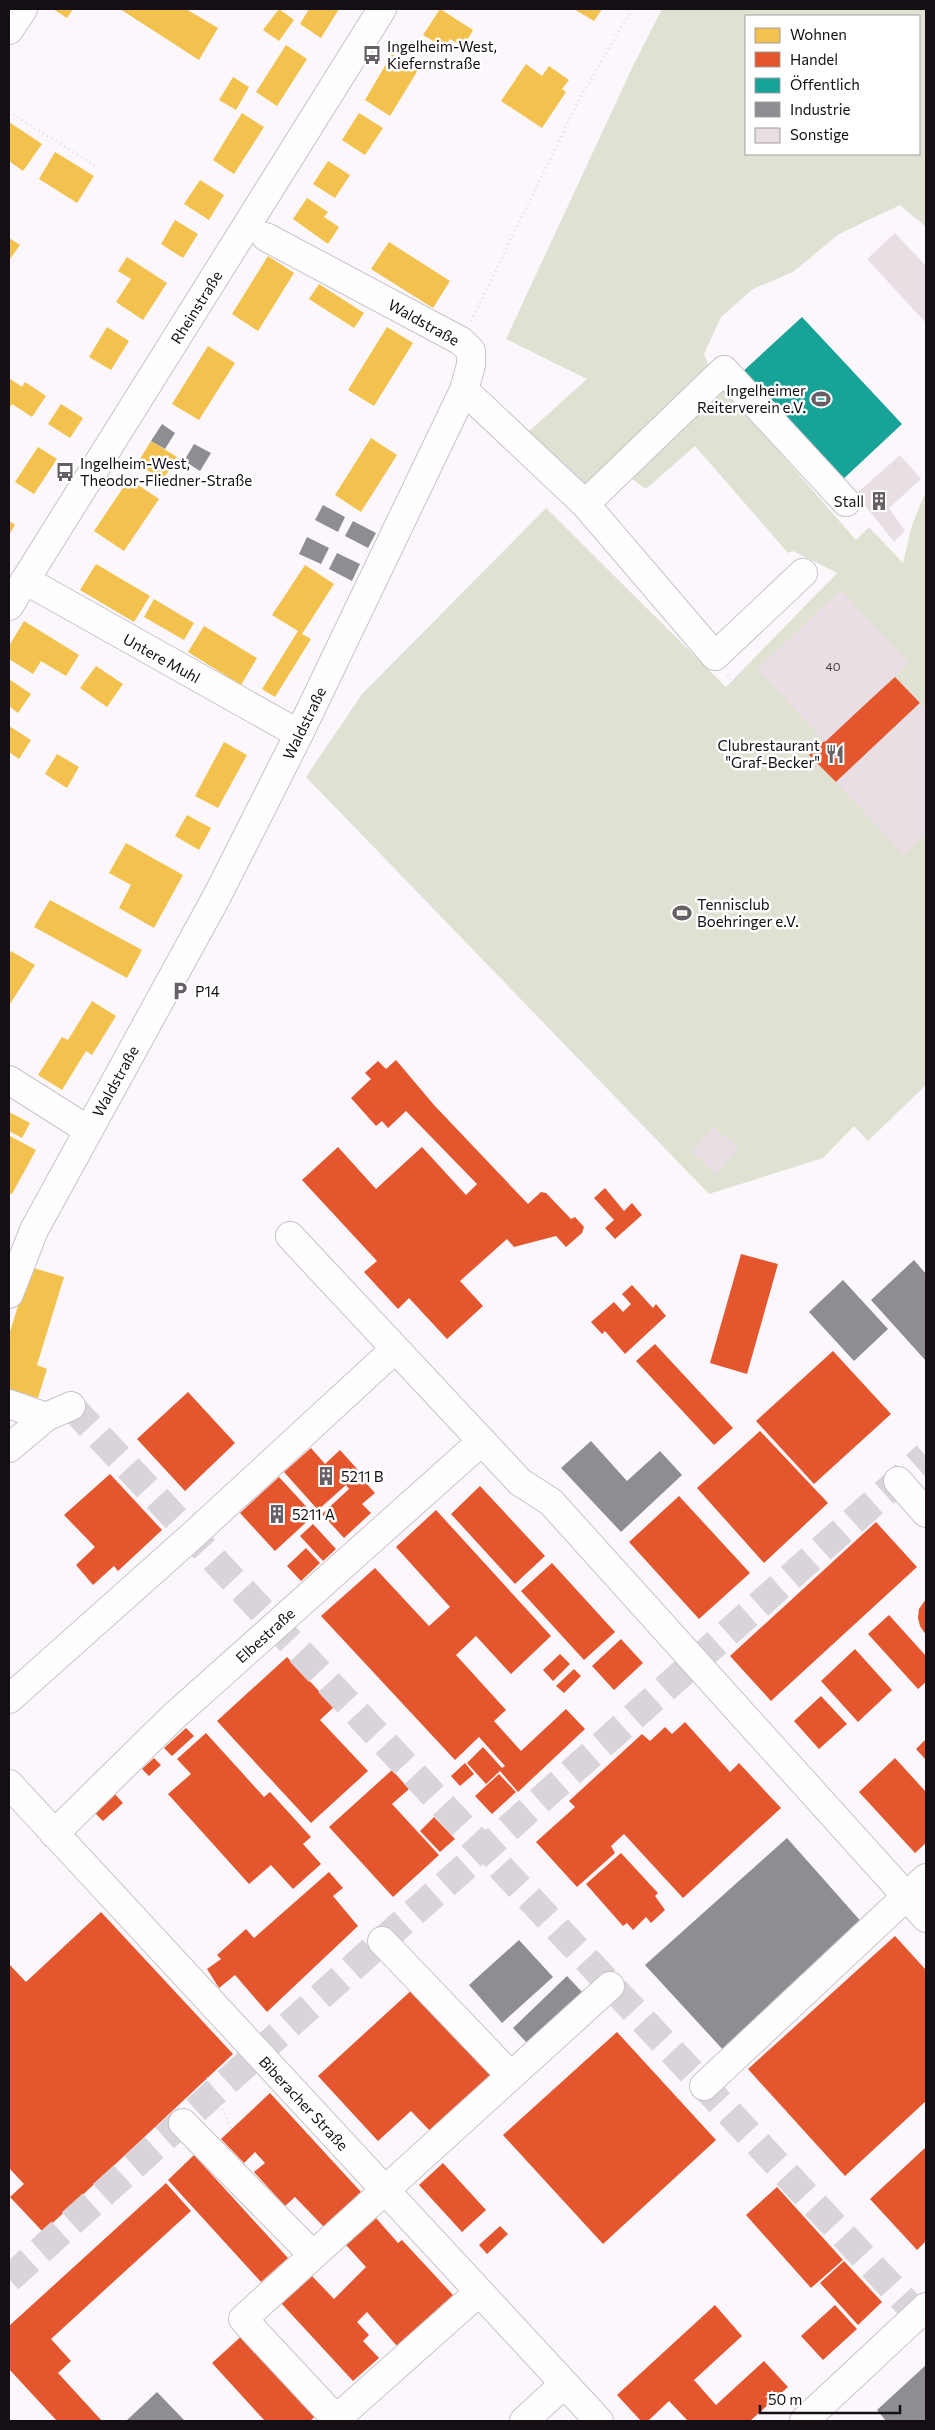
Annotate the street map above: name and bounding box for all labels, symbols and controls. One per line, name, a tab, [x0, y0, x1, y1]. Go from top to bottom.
legend	[745, 15, 920, 155]
text: Wohnen	[790, 25, 847, 43]
place label: Ingelheim-West, Kiefernstraße	[387, 37, 497, 72]
bus stop icon: Ingelheim-West, Kiefernstraße	[361, 44, 383, 66]
text: Handel	[790, 50, 838, 68]
text: Öffentlich	[790, 75, 860, 93]
text: Industrie	[790, 100, 851, 118]
text: Sonstige	[790, 125, 849, 143]
street label: Rheinstraße	[166, 267, 226, 347]
street label: Waldstraße	[385, 295, 463, 349]
place label: Ingelheimer Reiterverein e.V.	[697, 381, 806, 416]
sports icon: Ingelheimer Reiterverein e.V.	[810, 388, 832, 410]
place label: Ingelheim-West, Theodor-Fliedner-Straße	[80, 454, 252, 489]
bus stop icon: Ingelheim-West, Theodor-Fliedner-Straße	[54, 461, 76, 483]
building icon: Stall	[868, 490, 890, 512]
place label: Stall	[834, 492, 864, 510]
street label: Untere Muhl	[120, 629, 204, 687]
house number: 40	[825, 659, 841, 673]
street label: Waldstraße	[279, 684, 329, 762]
place label: Clubrestaurant "Graf-Becker"	[717, 736, 820, 771]
restaurant icon: Clubrestaurant "Graf-Becker"	[824, 743, 846, 765]
place label: Tennisclub Boehringer e.V.	[697, 895, 799, 930]
sports icon: Tennisclub Boehringer e.V.	[671, 902, 693, 924]
parking icon: P14	[169, 980, 191, 1002]
place label: P14	[195, 982, 220, 1000]
street label: Waldstraße	[88, 1042, 142, 1120]
building icon: 5211 B	[315, 1465, 337, 1487]
place label: 5211 B	[341, 1467, 384, 1485]
building icon: 5211 A	[266, 1503, 288, 1525]
place label: 5211 A	[292, 1505, 335, 1523]
street label: Elbestraße	[232, 1604, 298, 1666]
street label: Biberacher Straße	[256, 2052, 352, 2154]
scale bar	[760, 2382, 900, 2414]
text: 50 m	[768, 2390, 802, 2408]

